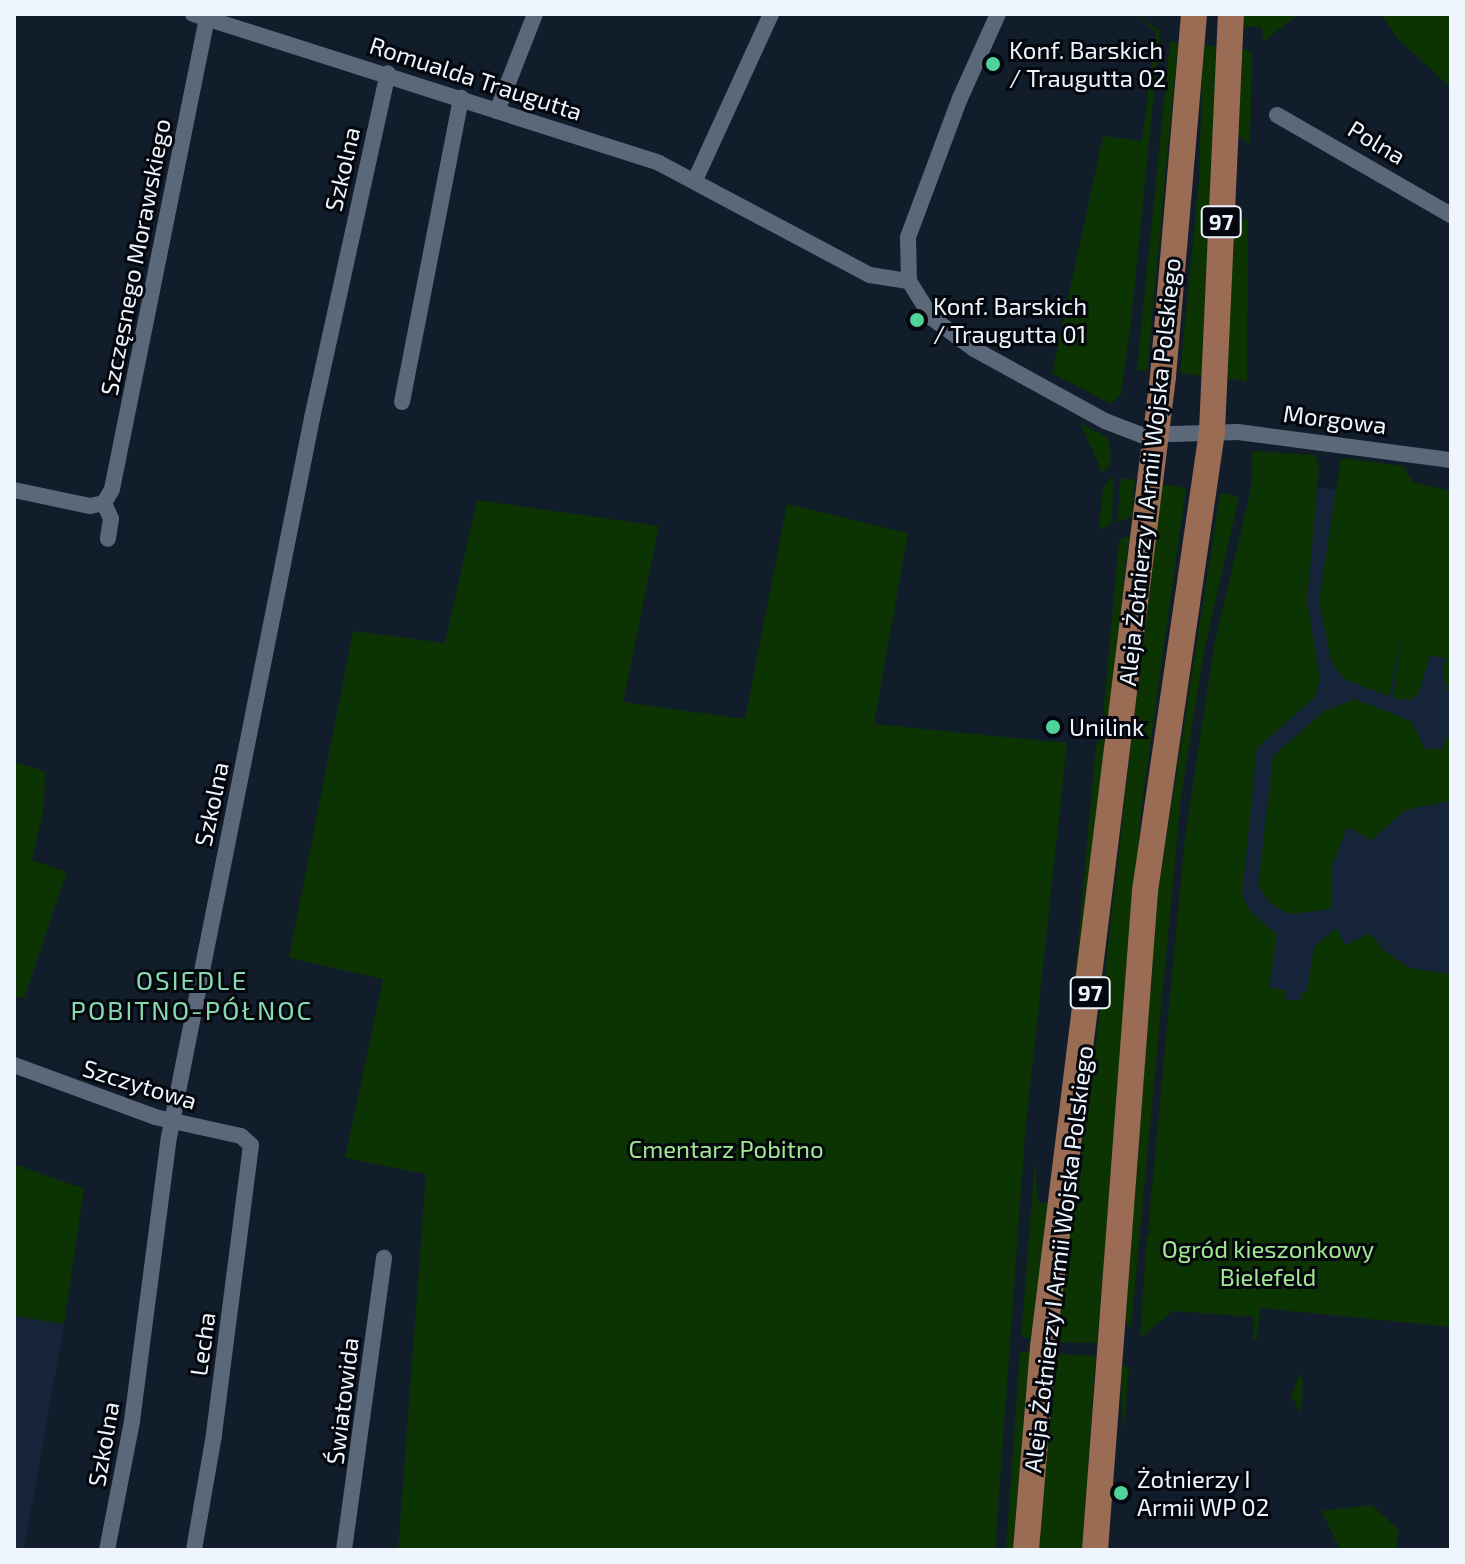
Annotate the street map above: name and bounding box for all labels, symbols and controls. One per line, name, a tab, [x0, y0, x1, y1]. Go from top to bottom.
street label: Romualda Traugutta	[366, 30, 586, 126]
place label: Konf. Barskich / Traugutta 02	[1009, 36, 1167, 92]
marker: Konf. Barskich / Traugutta 02	[984, 55, 1002, 73]
street label: Polna	[1343, 114, 1411, 170]
street label: Szczęsnego Morawskiego	[94, 116, 176, 398]
street label: Szkolna	[318, 124, 366, 214]
road number: 97	[1199, 204, 1243, 240]
street label: Aleja Żołnierzy I Armii Wojska Polskiego	[1112, 256, 1186, 688]
place label: Konf. Barskich / Traugutta 01	[933, 292, 1087, 348]
marker: Konf. Barskich / Traugutta 01	[908, 311, 926, 329]
street label: Morgowa	[1282, 398, 1388, 440]
place label: Unilink	[1069, 713, 1144, 741]
marker: Unilink	[1044, 718, 1062, 736]
street label: Szkolna	[188, 759, 234, 849]
district label: OSIEDLE POBITNO-PÓŁNOC	[71, 964, 313, 1026]
road number: 97	[1068, 975, 1112, 1011]
street label: Aleja Żołnierzy I Armii Wojska Polskiego	[1017, 1043, 1099, 1475]
street label: Szczytowa	[79, 1053, 201, 1115]
park label: Cmentarz Pobitno	[628, 1135, 824, 1163]
park label: Ogród kieszonkowy Bielefeld	[1162, 1235, 1374, 1291]
street label: Lecha	[183, 1310, 221, 1378]
street label: Światowida	[320, 1336, 364, 1466]
street label: Szkolna	[81, 1399, 125, 1489]
place label: Żołnierzy I Armii WP 02	[1137, 1465, 1270, 1521]
marker: Żołnierzy I Armii WP 02	[1112, 1484, 1130, 1502]

